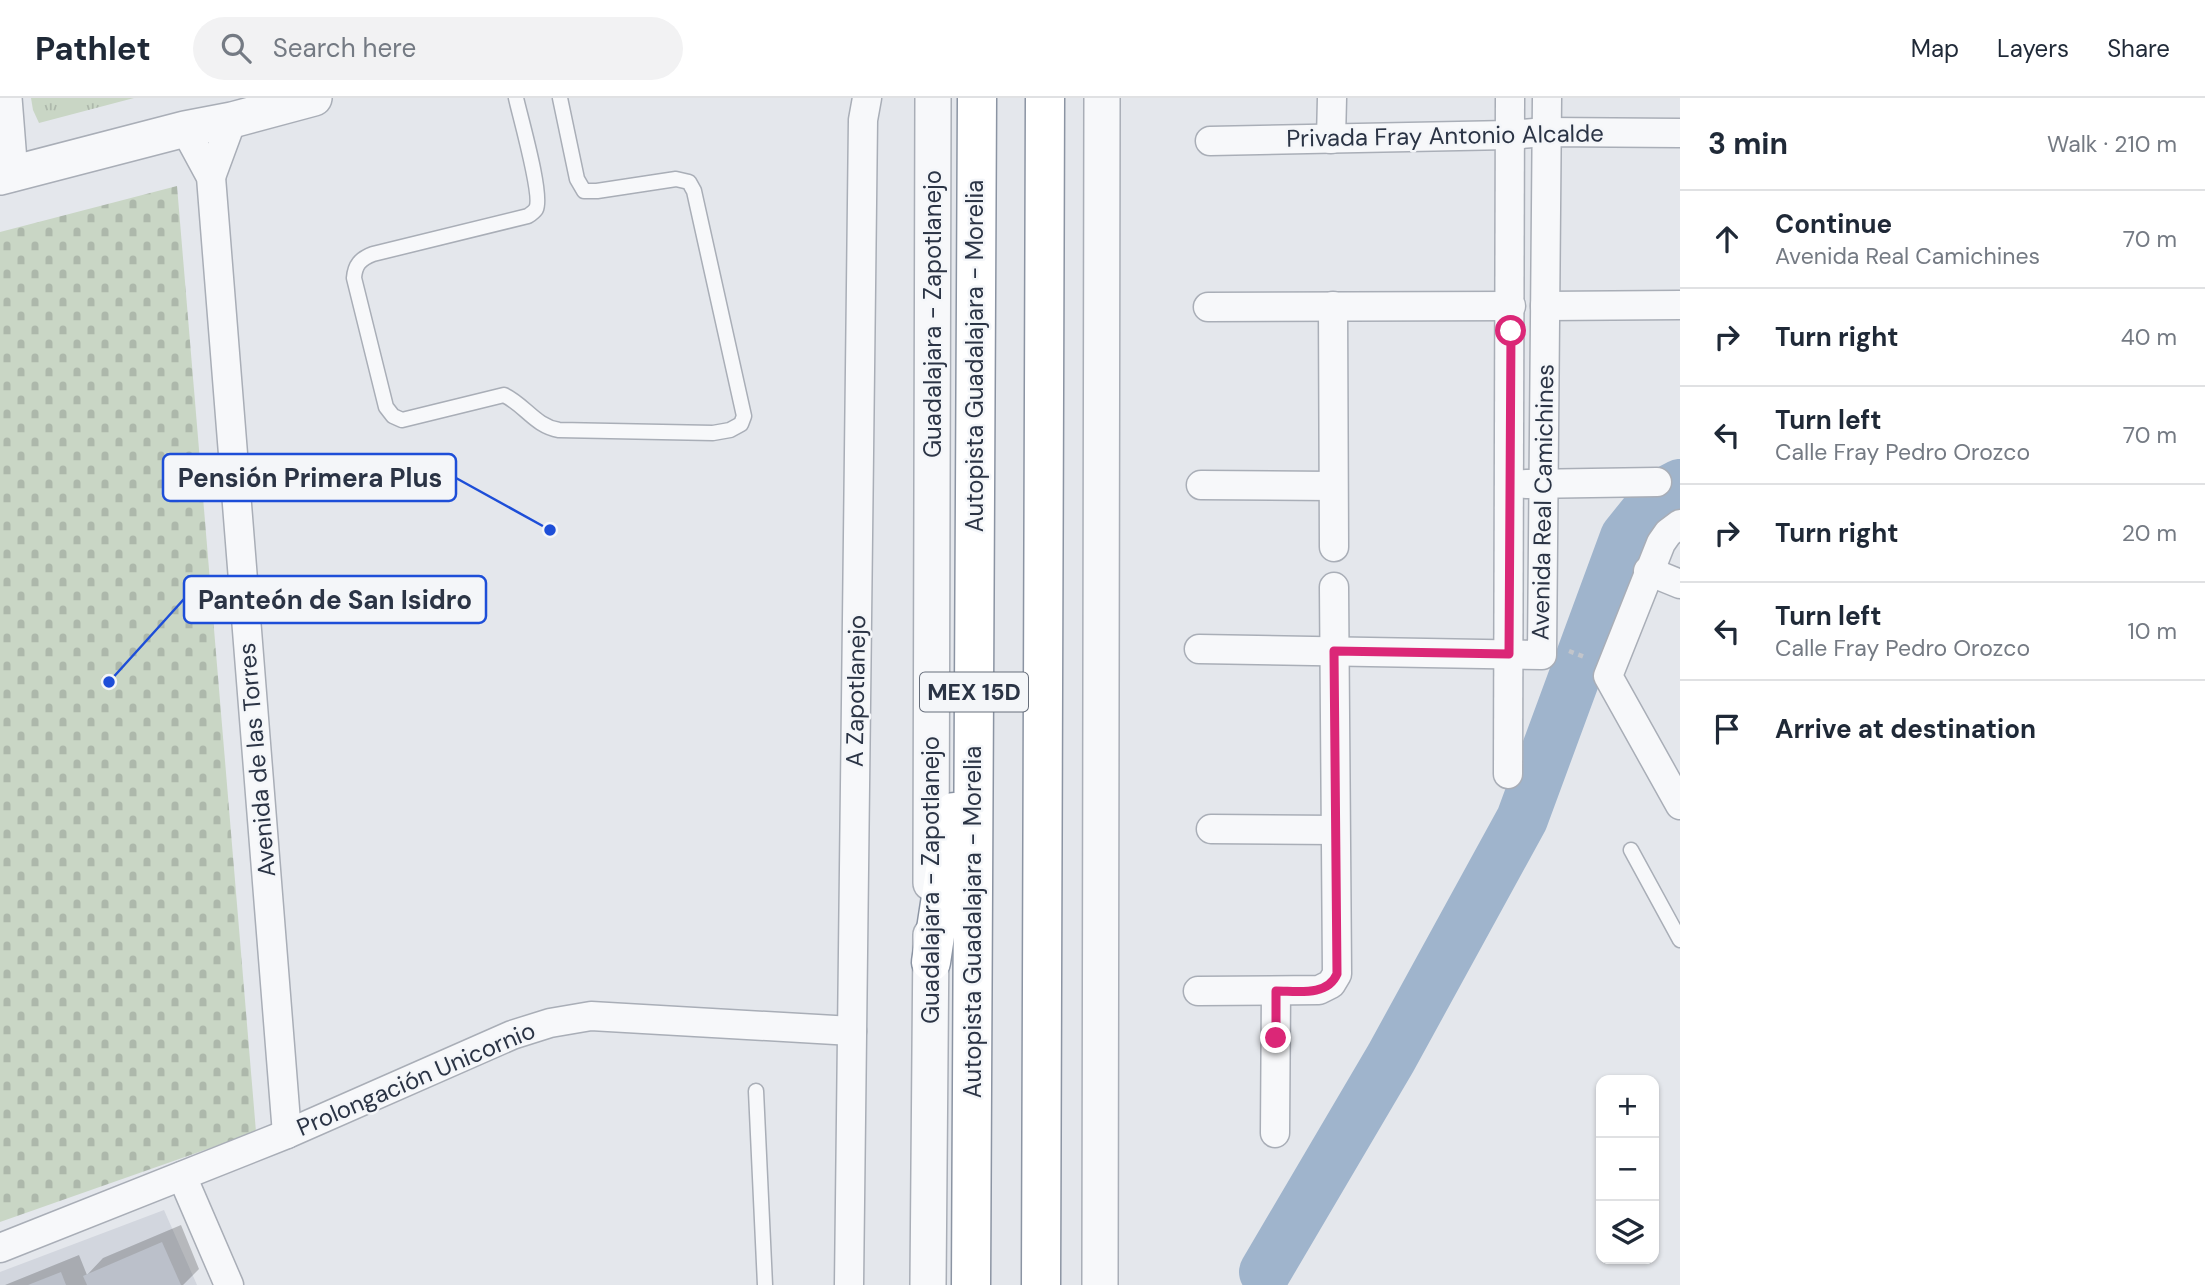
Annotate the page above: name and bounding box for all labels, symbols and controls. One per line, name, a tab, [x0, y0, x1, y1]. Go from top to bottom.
search box	[193, 17, 683, 80]
text: Pathlet	[35, 27, 151, 70]
icon: search	[217, 29, 255, 67]
text: Search here	[273, 31, 416, 65]
text: Map	[1911, 33, 1959, 64]
text: Layers	[1997, 33, 2069, 64]
text: Share	[2107, 33, 2170, 64]
street label: Privada Fray Antonio Alcalde	[1286, 117, 1604, 154]
text: 3 min	[1708, 124, 1788, 163]
text: Walk · 210 m	[2047, 129, 2177, 159]
street label: Guadalajara - Zapotlanejo	[917, 170, 948, 458]
street label: Autopista Guadalajara - Morelia	[959, 180, 990, 532]
text: Continue	[1775, 207, 1892, 241]
icon: ahead	[1708, 220, 1746, 258]
text: 70 m	[2123, 224, 2177, 254]
text: Avenida Real Camichines	[1775, 241, 2040, 271]
route start	[1495, 315, 1526, 346]
icon: right	[1708, 318, 1746, 356]
text: Turn right	[1775, 320, 1899, 354]
text: 40 m	[2121, 322, 2177, 352]
street label: Avenida Real Camichines	[1525, 363, 1560, 641]
text: Turn left	[1775, 403, 1882, 437]
icon: left	[1708, 416, 1746, 454]
text: 70 m	[2123, 420, 2177, 450]
text: Calle Fray Pedro Orozco	[1775, 437, 2030, 467]
callout: Pensión Primera Plus	[163, 454, 456, 501]
text: Pensión Primera Plus	[178, 461, 442, 495]
icon: right	[1708, 514, 1746, 552]
text: Turn right	[1775, 516, 1899, 550]
text: 20 m	[2122, 518, 2177, 548]
callout: Panteón de San Isidro	[184, 576, 486, 623]
text: Panteón de San Isidro	[198, 583, 472, 617]
text: Turn left	[1775, 599, 1882, 633]
icon: left	[1708, 612, 1746, 650]
street label: A Zapotlanejo	[839, 615, 872, 767]
text: 10 m	[2127, 616, 2177, 646]
text: Calle Fray Pedro Orozco	[1775, 633, 2030, 663]
street label: Avenida de las Torres	[231, 642, 282, 878]
road number: MEX 15D	[920, 672, 1028, 712]
icon: arrive	[1708, 710, 1746, 748]
text: Arrive at destination	[1775, 712, 2036, 746]
street label: Guadalajara - Zapotlanejo	[915, 736, 946, 1024]
street label: Autopista Guadalajara - Morelia	[957, 746, 988, 1098]
street label: Prolongación Unicornio	[292, 1014, 540, 1143]
route end	[1260, 1022, 1291, 1053]
map controls	[1596, 1075, 1659, 1264]
button: +	[1596, 1075, 1659, 1138]
button: −	[1596, 1138, 1659, 1201]
button: layers	[1596, 1201, 1659, 1264]

